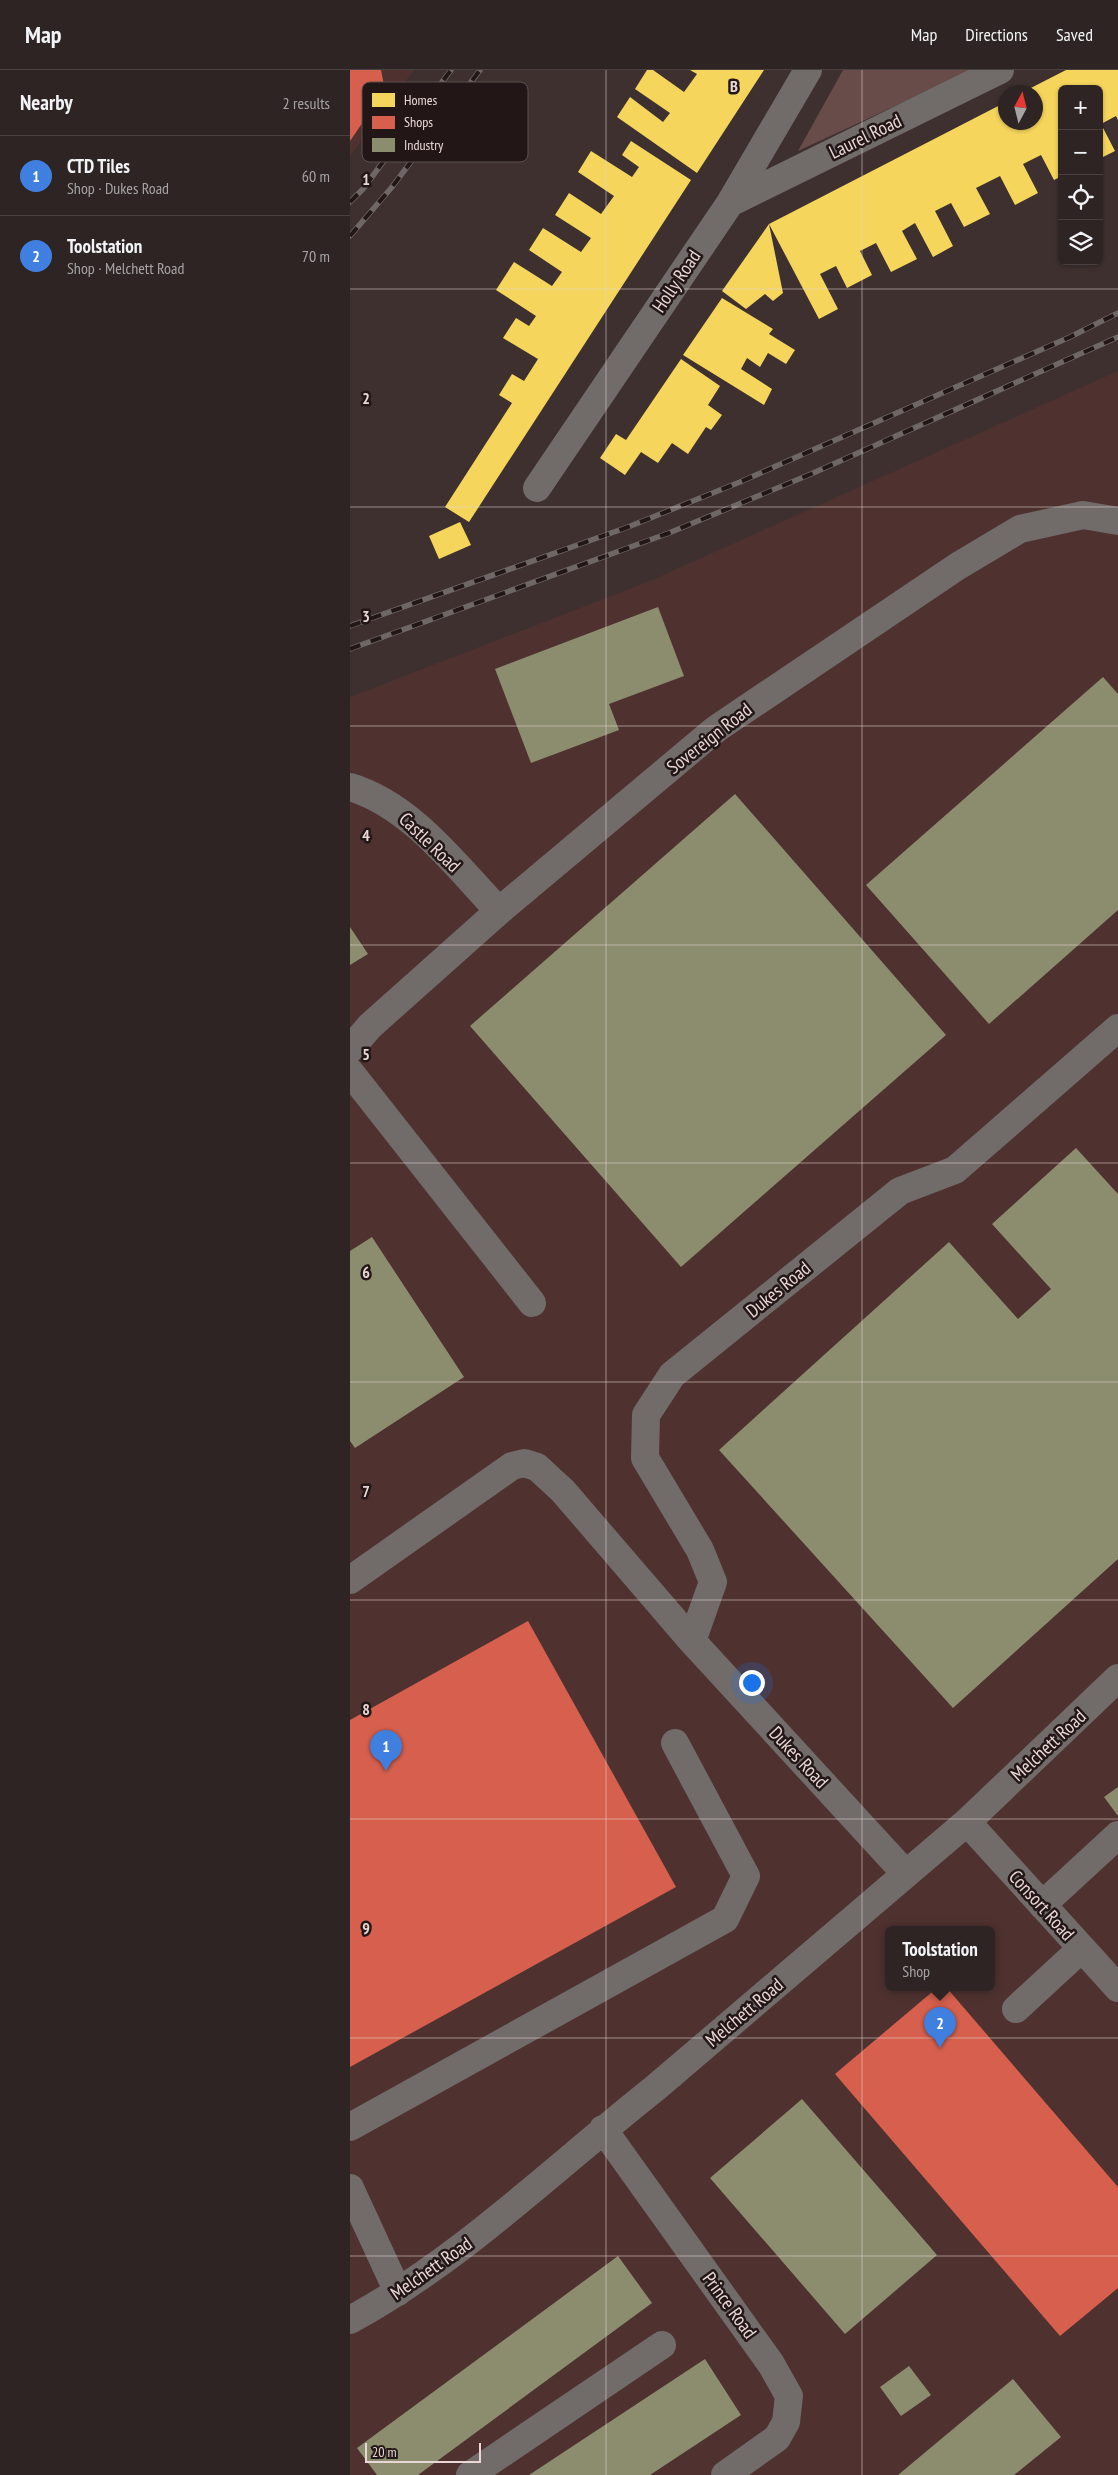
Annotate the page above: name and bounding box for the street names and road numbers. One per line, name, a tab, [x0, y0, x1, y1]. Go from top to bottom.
street label: Laurel Road	[825, 108, 905, 164]
street label: Holly Road	[646, 245, 706, 317]
street label: Sovereign Road	[662, 697, 756, 779]
street label: Castle Road	[394, 807, 466, 877]
street label: Dukes Road	[741, 1256, 815, 1322]
street label: Melchett Road	[1005, 1704, 1091, 1786]
street label: Dukes Road	[764, 1721, 834, 1793]
street label: Consort Road	[1004, 1865, 1080, 1945]
street label: Melchett Road	[700, 1973, 788, 2051]
street label: Melchett Road	[386, 2231, 476, 2305]
street label: Prince Road	[698, 2267, 762, 2343]

